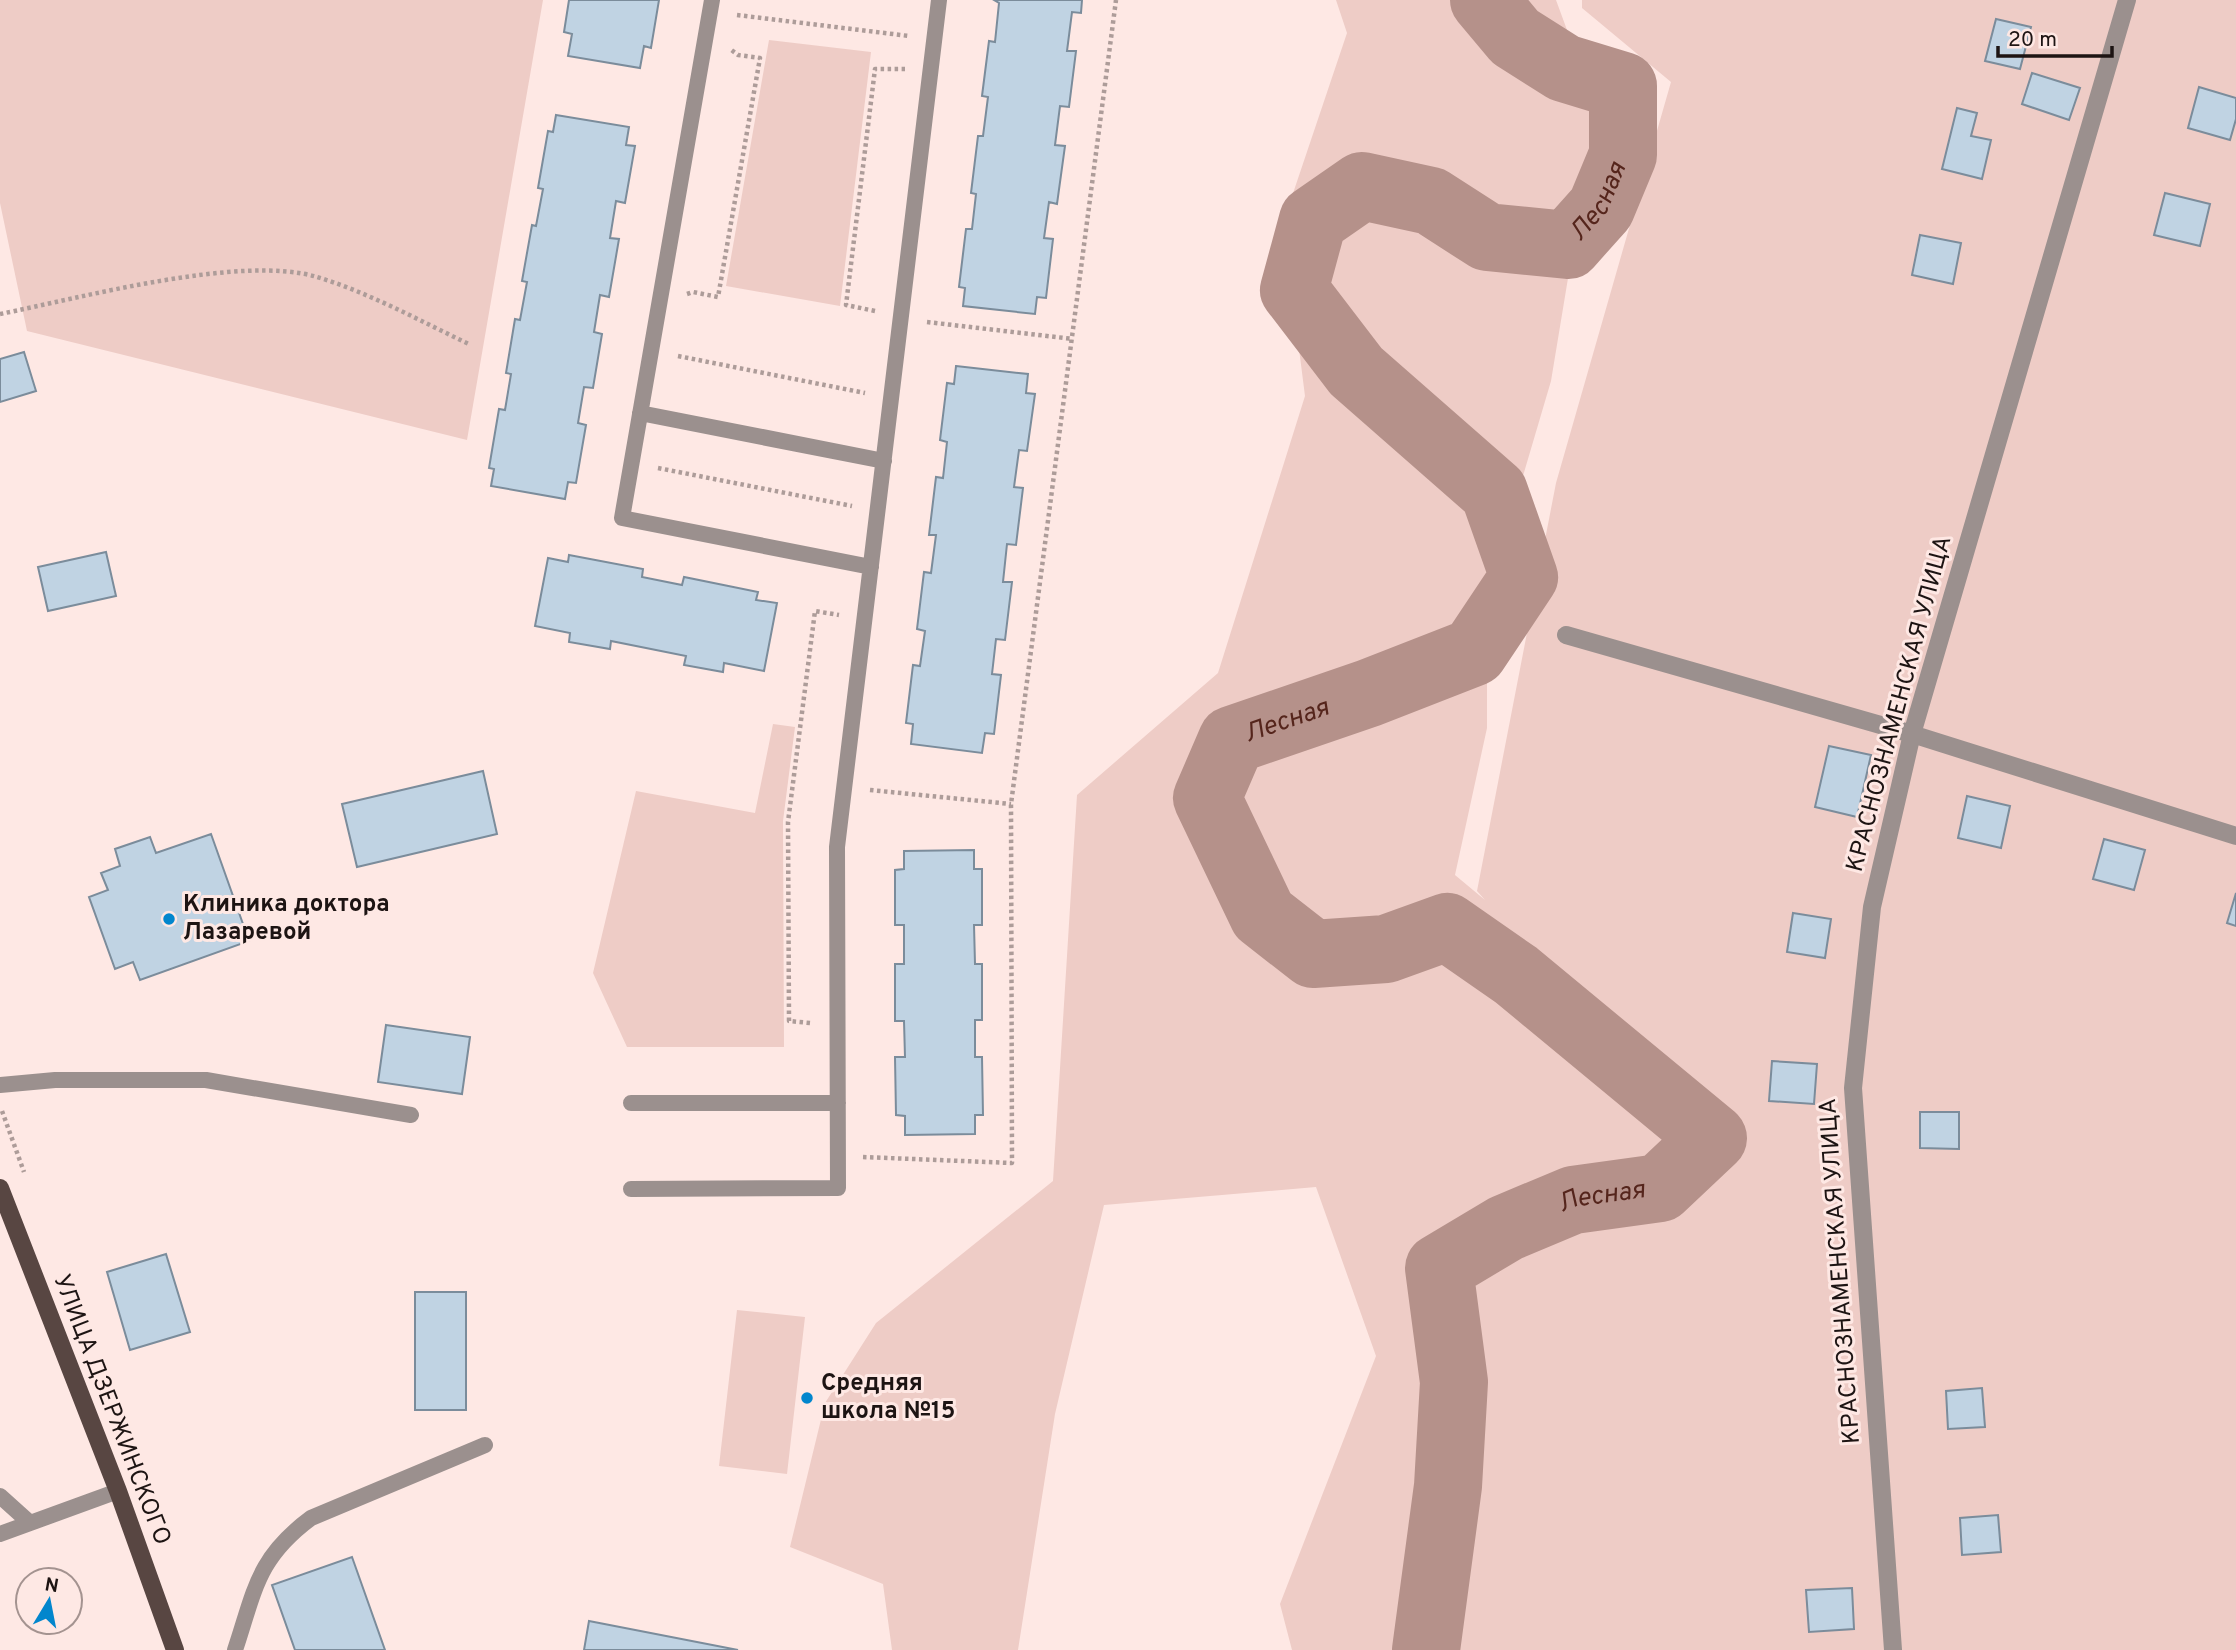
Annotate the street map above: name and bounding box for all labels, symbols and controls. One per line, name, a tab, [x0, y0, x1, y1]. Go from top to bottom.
scale bar	[1998, 14, 2112, 58]
text: 20 m	[2008, 27, 2057, 54]
water label: Лесная	[1562, 157, 1635, 248]
street label: КРАСНОЗНАМЕНСКАЯ УЛИЦА	[1841, 533, 1959, 875]
water label: Лесная	[1240, 691, 1334, 751]
place label: Клиника доктора Лазаревой	[183, 890, 390, 948]
marker: Клиника доктора Лазаревой	[161, 911, 177, 927]
street label: КРАСНОЗНАМЕНСКАЯ УЛИЦА	[1814, 1097, 1868, 1445]
water label: Лесная	[1553, 1174, 1648, 1221]
street label: УЛИЦА ДЗЕРЖИНСКОГО	[45, 1270, 177, 1550]
place label: Средняя школа №15	[821, 1369, 955, 1427]
marker: Средняя школа №15	[799, 1390, 815, 1406]
north arrow	[14, 1566, 84, 1636]
text: N	[43, 1573, 60, 1599]

